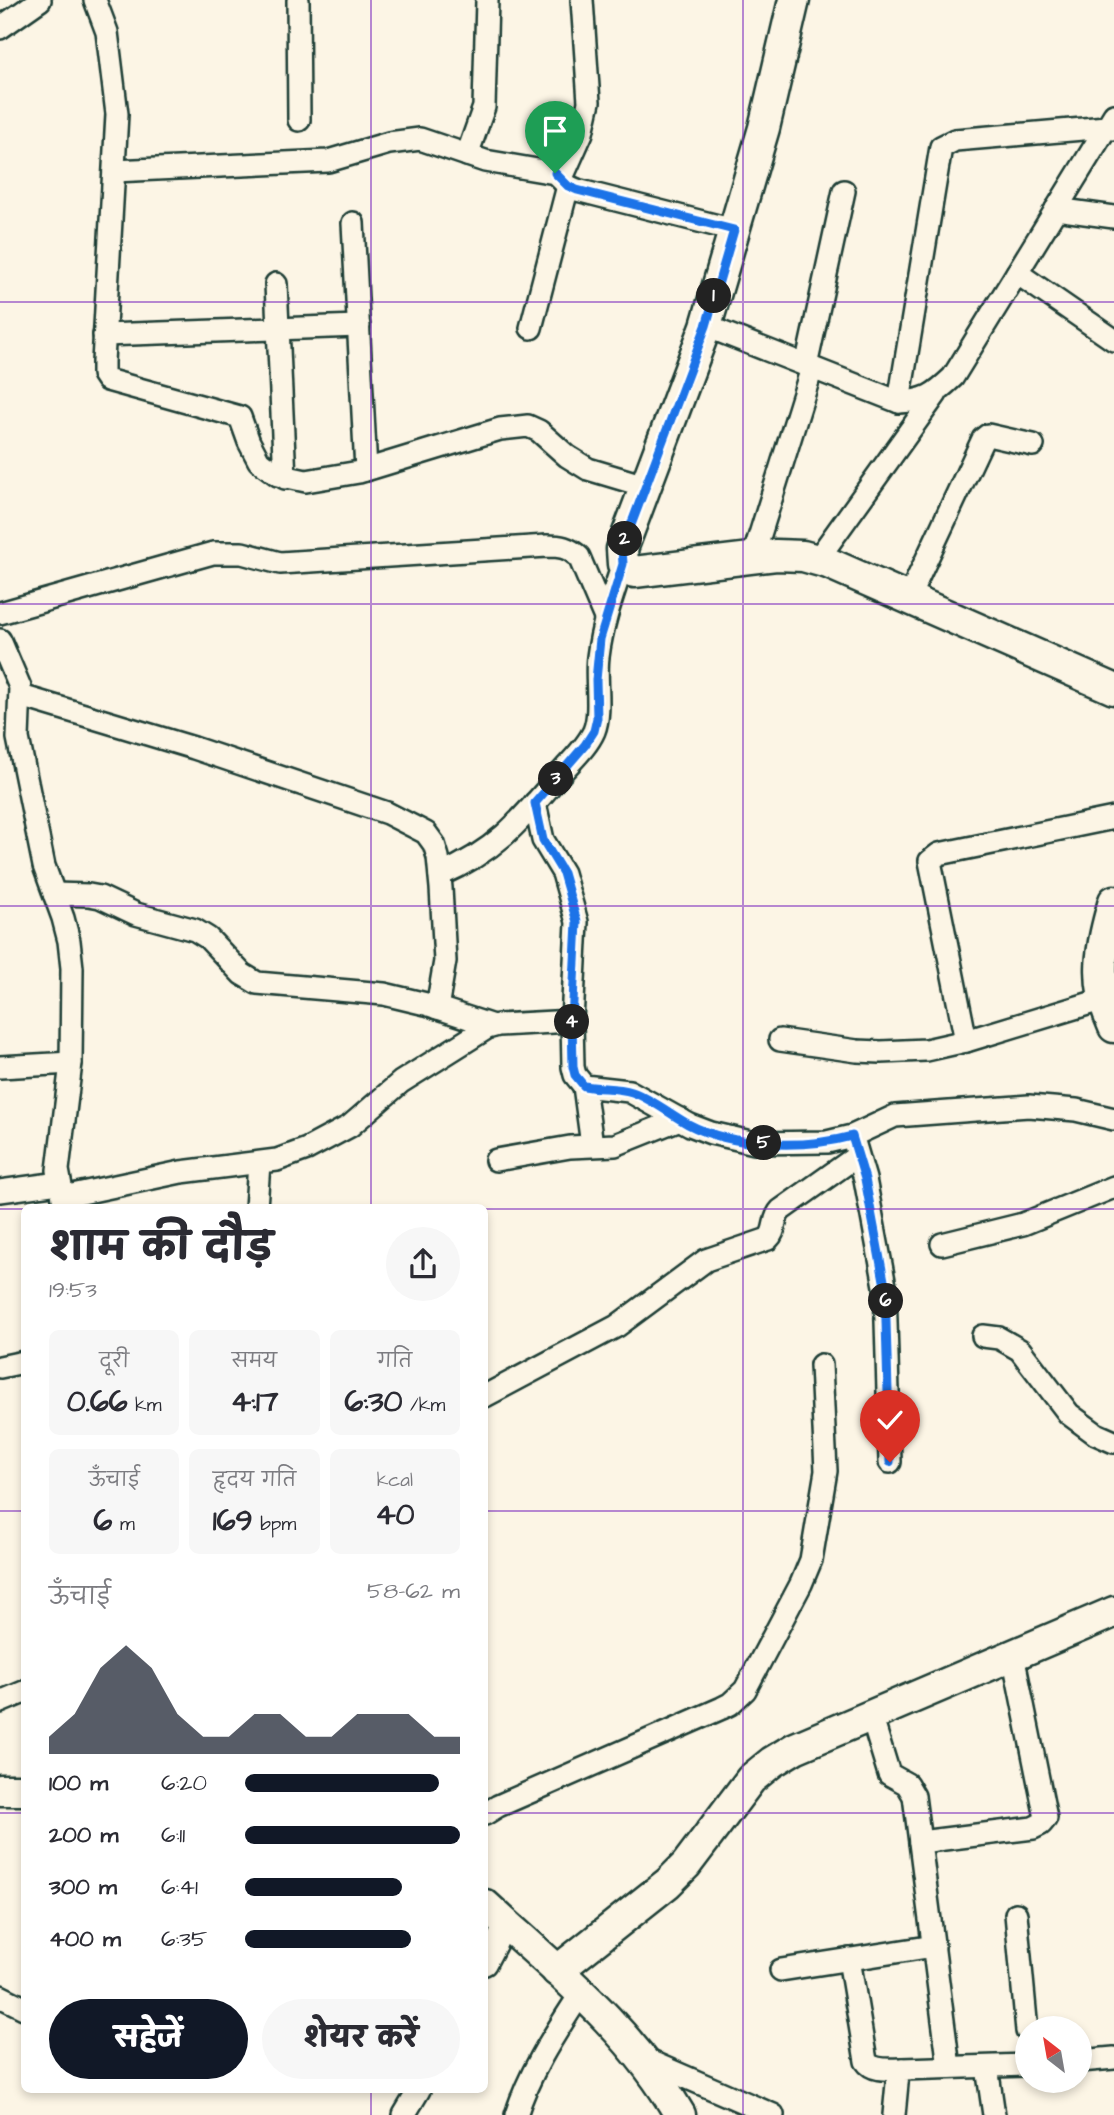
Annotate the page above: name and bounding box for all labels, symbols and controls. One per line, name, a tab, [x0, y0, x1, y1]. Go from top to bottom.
pin	[525, 101, 585, 173]
icon: arrive	[536, 112, 574, 150]
pin: 1	[696, 278, 732, 314]
text: 1	[712, 282, 715, 309]
pin: 2	[608, 522, 642, 556]
text: 2	[619, 525, 630, 552]
pin: 3	[538, 762, 574, 796]
text: 3	[551, 765, 560, 792]
pin: 4	[554, 1004, 590, 1040]
text: 4	[565, 1008, 578, 1035]
pin: 5	[746, 1126, 782, 1160]
text: 5	[757, 1129, 770, 1156]
text: शाम की दौड़	[49, 1222, 273, 1274]
button: share	[386, 1227, 460, 1301]
text: 19:53	[49, 1274, 97, 1306]
pin: 6	[868, 1284, 903, 1318]
text: 6	[880, 1287, 891, 1314]
text: दूरी	[99, 1348, 129, 1375]
text: समय	[232, 1348, 277, 1375]
text: गति	[378, 1348, 412, 1375]
text: 0.66	[67, 1381, 128, 1423]
text: 4:17	[231, 1381, 278, 1423]
text: 6:30	[344, 1381, 402, 1423]
pin	[860, 1390, 920, 1462]
text: km	[128, 1392, 162, 1419]
text: /km	[402, 1392, 445, 1419]
icon: check	[871, 1401, 909, 1439]
text: ऊँचाई	[89, 1467, 140, 1494]
text: हृदय गति	[213, 1467, 296, 1494]
text: kcal	[377, 1467, 413, 1494]
text: 40	[375, 1494, 415, 1536]
text: 6	[94, 1500, 112, 1542]
text: 169	[213, 1500, 253, 1542]
text: m	[112, 1511, 135, 1538]
text: bpm	[253, 1511, 296, 1538]
text: 58–62 m	[367, 1575, 460, 1607]
text: ऊँचाई	[49, 1581, 111, 1613]
text: 100 m	[49, 1767, 108, 1799]
text: 6:20	[161, 1767, 207, 1799]
text: 200 m	[49, 1819, 118, 1851]
text: 6:11	[161, 1819, 185, 1851]
text: 300 m	[49, 1871, 117, 1903]
text: 6:41	[161, 1871, 198, 1903]
text: 400 m	[49, 1923, 121, 1955]
text: 6:35	[161, 1923, 207, 1955]
button: सहेजें	[49, 1999, 248, 2079]
button: शेयर करें	[262, 1999, 460, 2079]
north arrow	[1015, 2016, 1092, 2093]
map controls	[1015, 2016, 1092, 2093]

